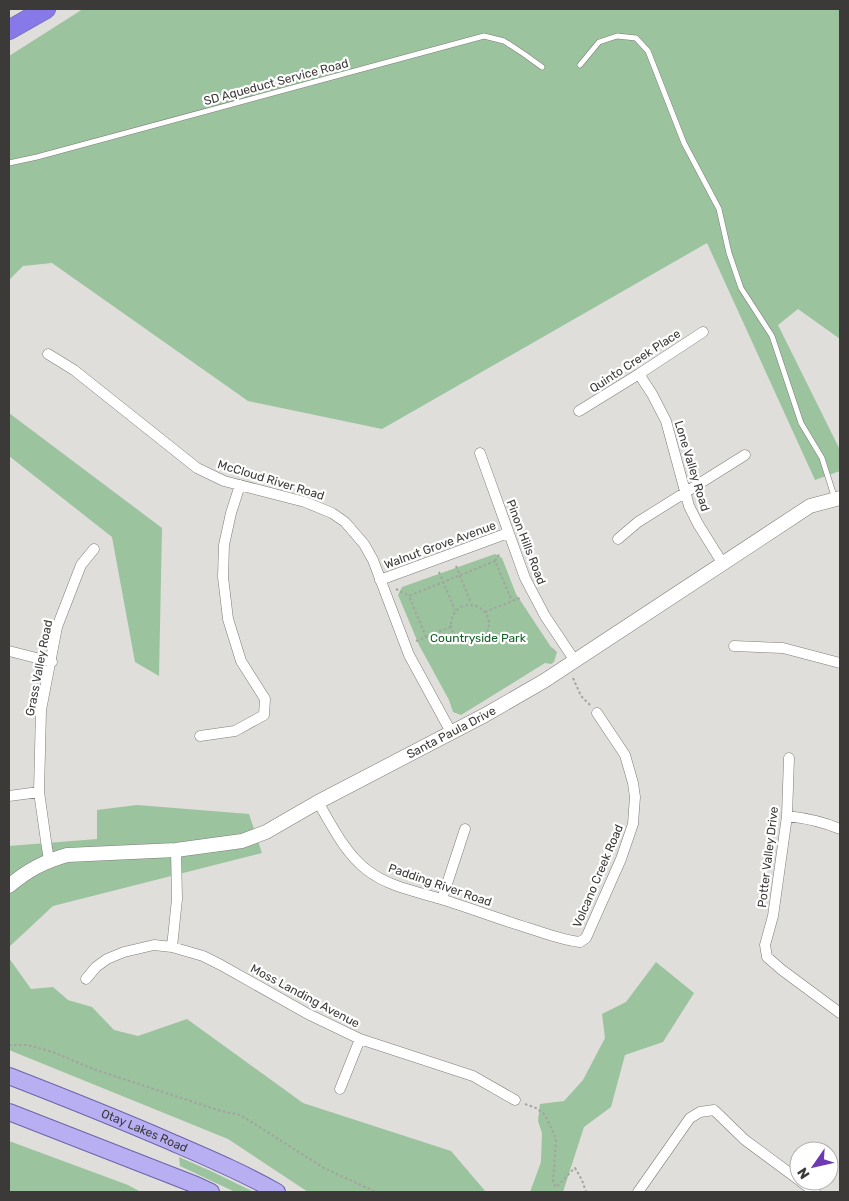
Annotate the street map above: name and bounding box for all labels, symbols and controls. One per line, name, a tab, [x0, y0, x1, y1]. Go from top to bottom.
street label: SD Aqueduct Service Road	[202, 56, 350, 108]
street label: Quinto Creek Place	[587, 326, 683, 396]
street label: Lone Valley Road	[672, 419, 712, 513]
street label: McCloud River Road	[216, 457, 326, 503]
street label: Pinon Hills Road	[503, 498, 549, 586]
street label: Walnut Grove Avenue	[382, 518, 498, 572]
street label: Grass Valley Road	[23, 619, 55, 717]
park label: Countryside Park	[430, 631, 527, 645]
street label: Santa Paula Drive	[404, 703, 498, 762]
street label: Potter Valley Drive	[755, 805, 781, 908]
street label: Volcano Creek Road	[570, 822, 626, 930]
street label: Padding River Road	[386, 861, 494, 909]
street label: Moss Landing Avenue	[248, 961, 362, 1031]
street label: Otay Lakes Road	[99, 1106, 190, 1155]
north arrow	[789, 1141, 839, 1191]
text: N	[794, 1164, 814, 1182]

